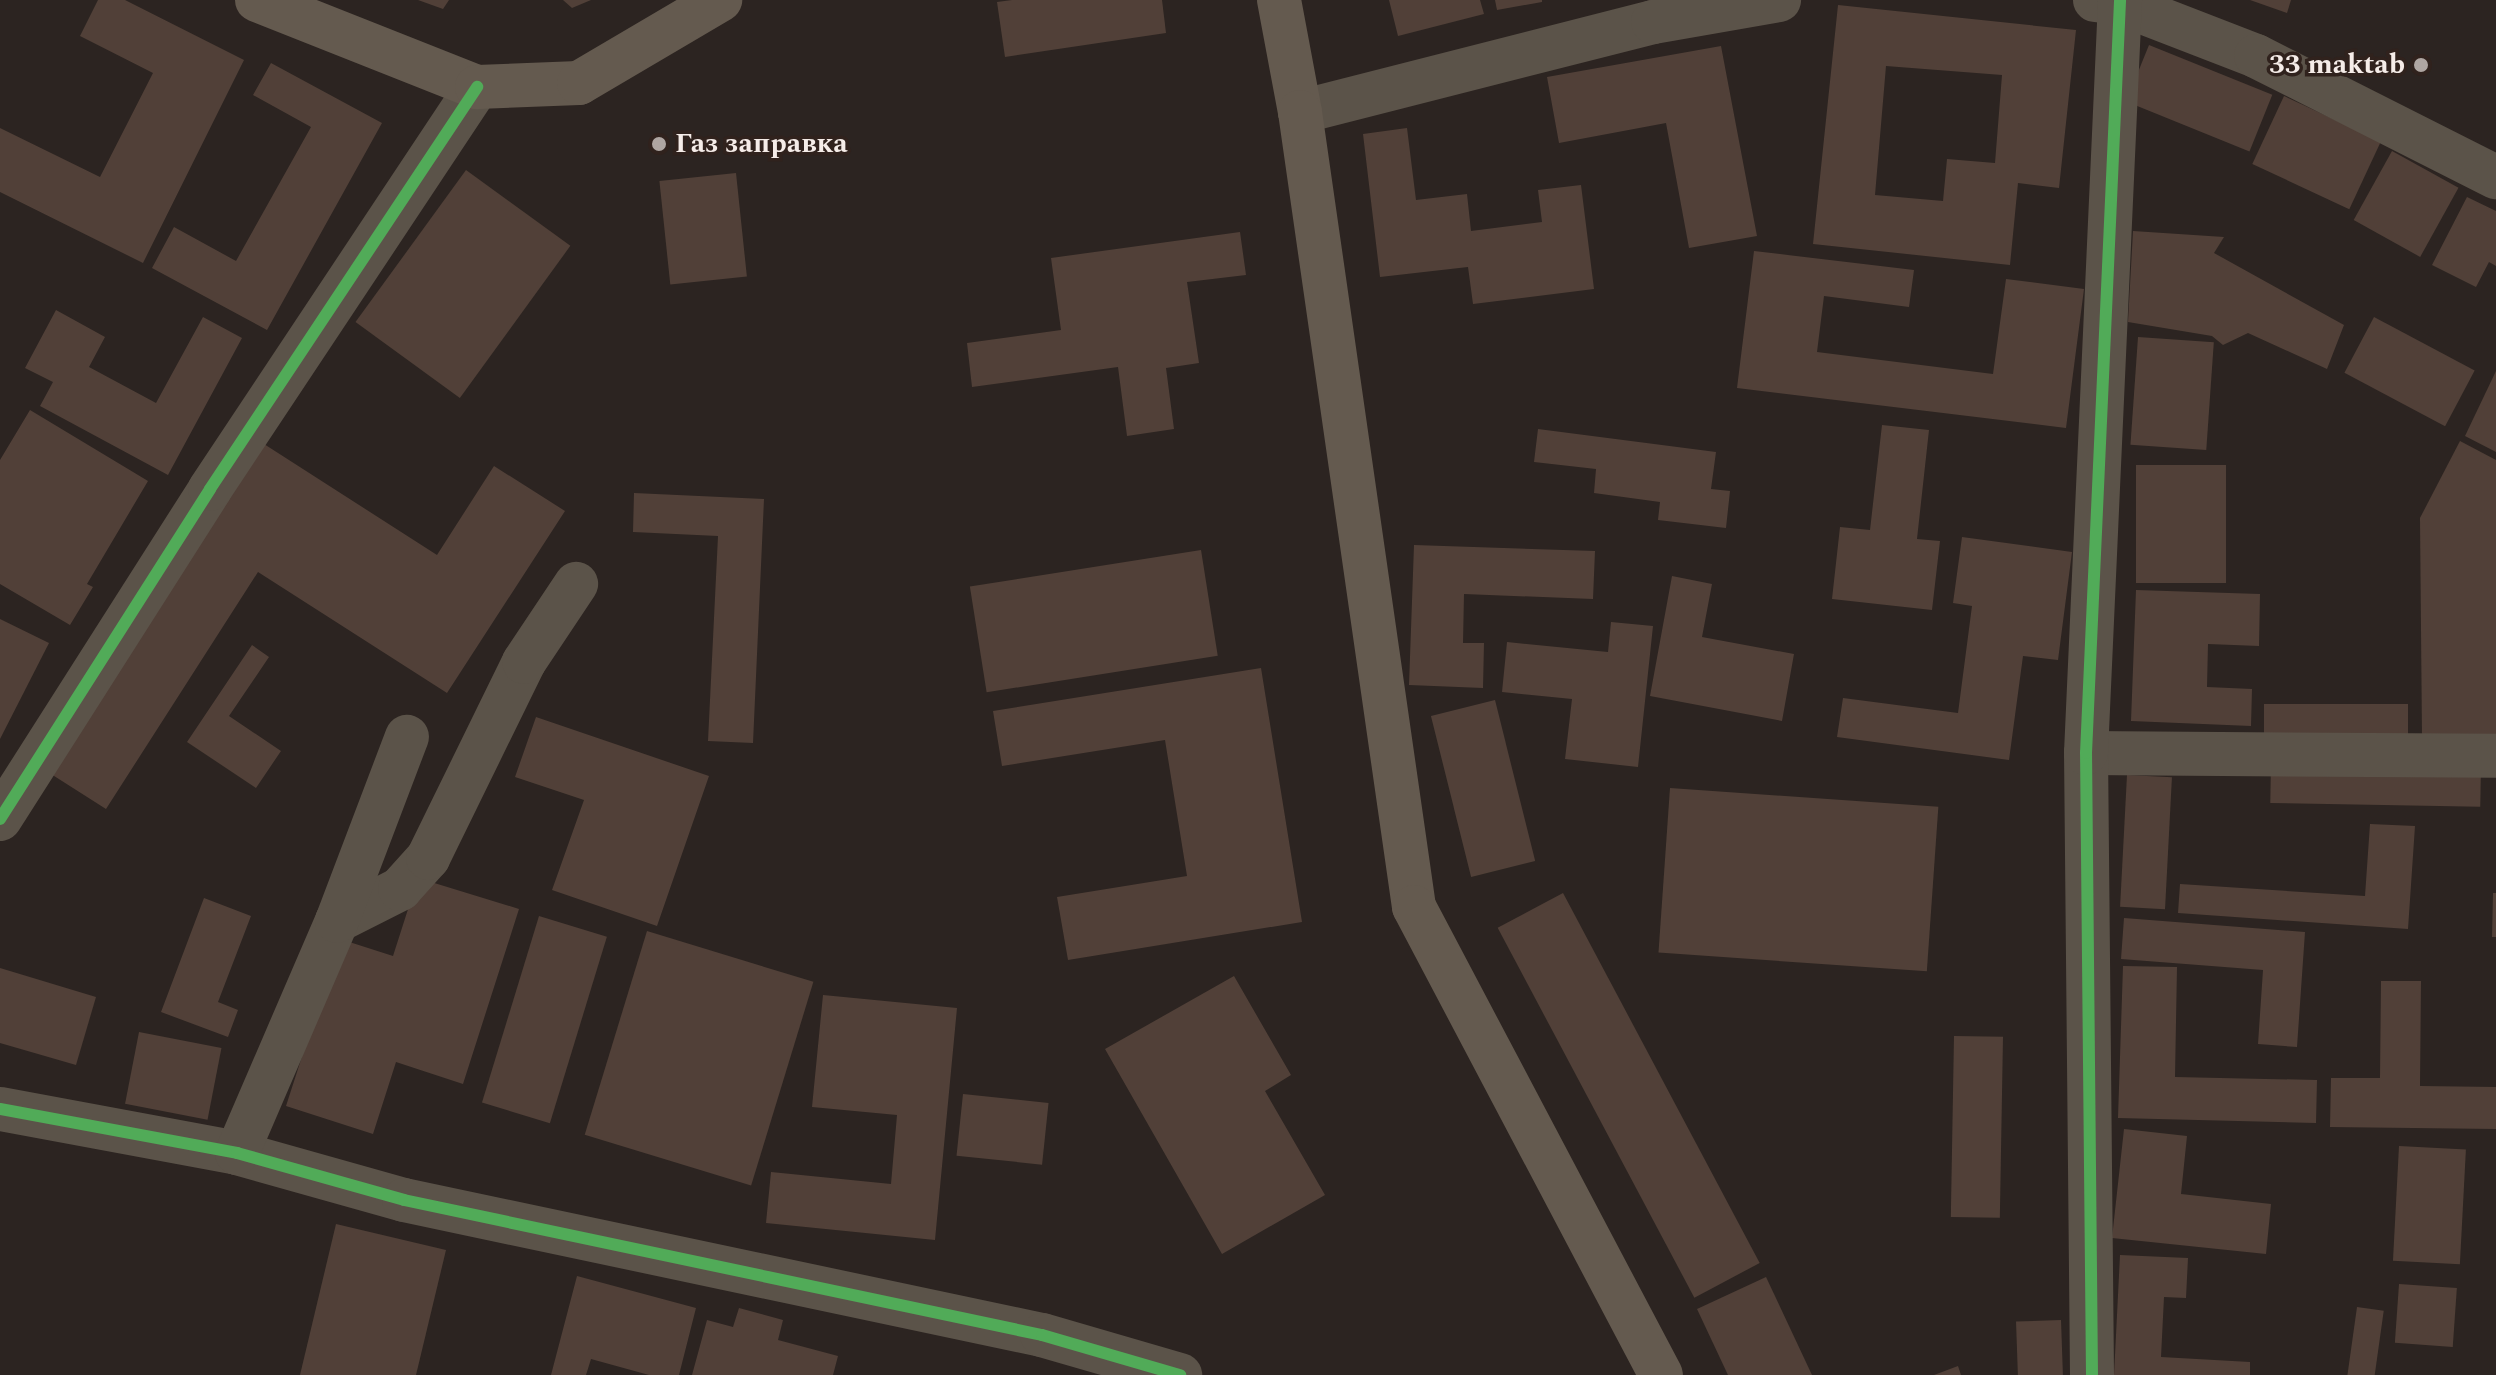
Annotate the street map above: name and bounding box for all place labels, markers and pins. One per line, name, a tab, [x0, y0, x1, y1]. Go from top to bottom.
place label: 33 maktab	[2269, 48, 2405, 82]
marker: 33 maktab	[2412, 56, 2430, 74]
place label: Газ заправка	[675, 127, 848, 161]
marker: Газ заправка	[650, 135, 668, 153]

